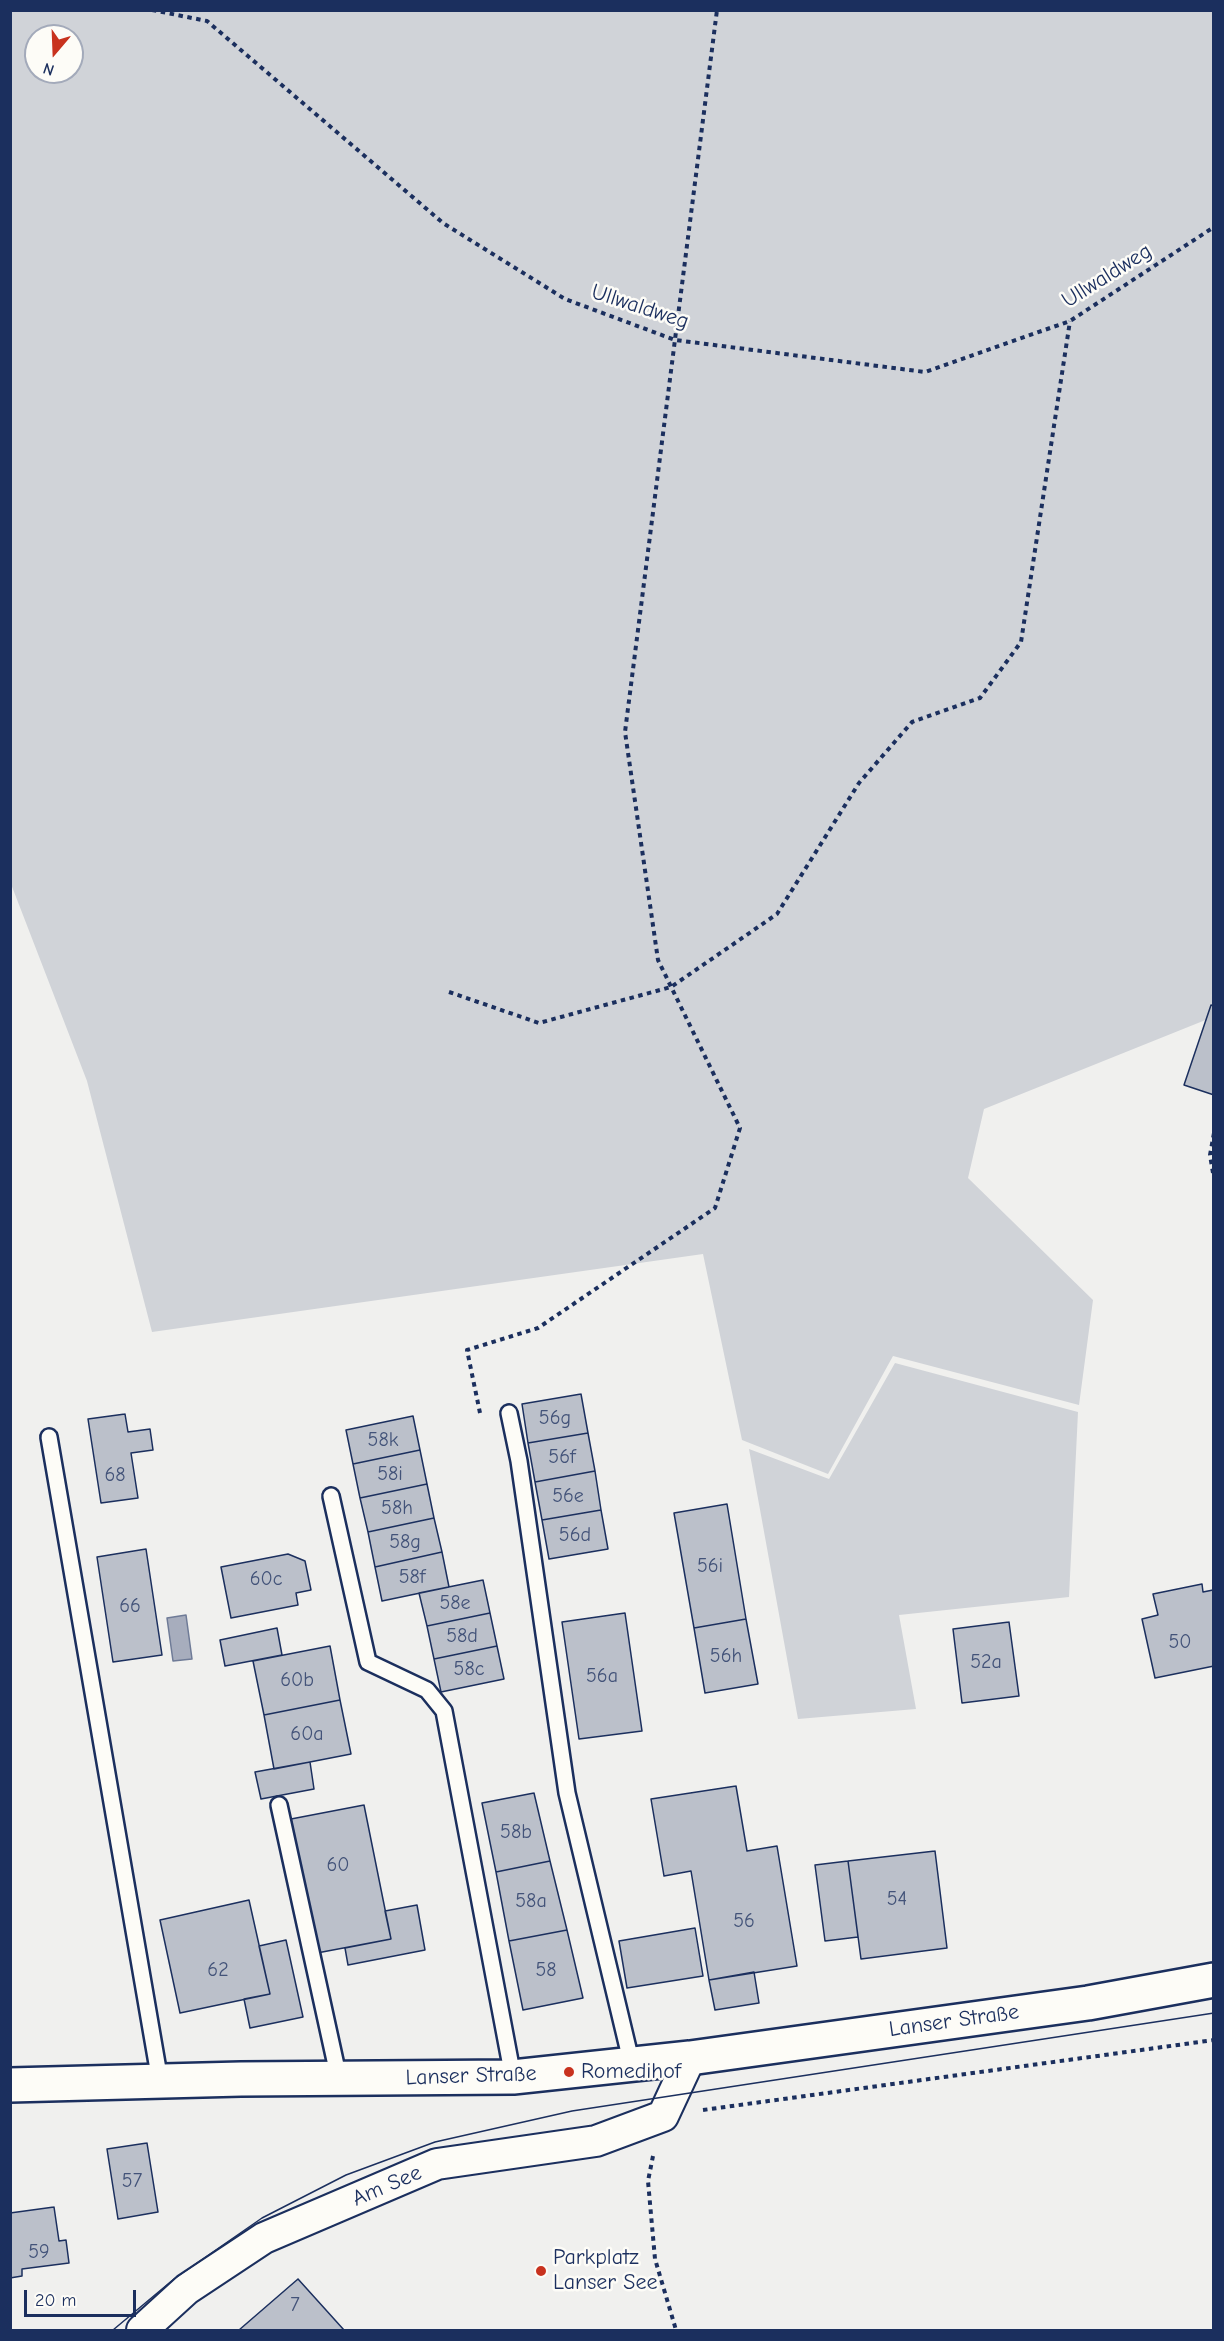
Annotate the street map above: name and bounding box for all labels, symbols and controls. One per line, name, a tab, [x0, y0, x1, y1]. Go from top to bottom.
north arrow	[24, 24, 84, 84]
text: N	[41, 59, 57, 79]
street label: Ullwaldweg	[1057, 238, 1157, 314]
street label: Ullwaldweg	[588, 279, 692, 335]
house number: 56g	[539, 1406, 571, 1430]
house number: 58k	[368, 1428, 398, 1452]
house number: 56f	[548, 1445, 576, 1469]
house number: 58i	[377, 1462, 403, 1486]
house number: 68	[104, 1463, 126, 1487]
house number: 56e	[552, 1484, 584, 1508]
house number: 58h	[381, 1496, 413, 1520]
house number: 56d	[559, 1523, 591, 1547]
house number: 58g	[389, 1530, 421, 1554]
house number: 56i	[697, 1554, 723, 1578]
house number: 58f	[399, 1565, 425, 1589]
house number: 60c	[250, 1567, 282, 1591]
house number: 58e	[439, 1591, 471, 1615]
house number: 66	[119, 1594, 141, 1618]
house number: 58d	[446, 1624, 478, 1648]
house number: 50	[1168, 1630, 1192, 1654]
house number: 56h	[710, 1644, 742, 1668]
house number: 52a	[970, 1650, 1002, 1674]
house number: 58c	[454, 1657, 484, 1681]
house number: 56a	[586, 1664, 618, 1688]
house number: 60b	[280, 1668, 314, 1692]
house number: 60a	[290, 1722, 324, 1746]
house number: 58b	[500, 1820, 532, 1844]
house number: 60	[326, 1853, 350, 1877]
house number: 54	[887, 1887, 907, 1911]
house number: 58a	[515, 1889, 547, 1913]
house number: 56	[733, 1909, 755, 1933]
house number: 62	[207, 1958, 229, 1982]
house number: 58	[535, 1958, 557, 1982]
street label: Lanser Straße	[887, 1999, 1021, 2043]
place label: Romedihof	[581, 2059, 681, 2085]
street label: Lanser Straße	[405, 2061, 537, 2091]
marker: Romedihof	[562, 2065, 576, 2079]
street label: Am See	[348, 2160, 426, 2212]
house number: 57	[122, 2169, 142, 2193]
house number: 59	[28, 2240, 50, 2264]
place label: Parkplatz Lanser See	[553, 2245, 658, 2296]
marker: Parkplatz Lanser See	[534, 2264, 548, 2278]
scale bar	[27, 2278, 140, 2316]
text: 20 m	[35, 2290, 76, 2311]
house number: 7	[290, 2293, 300, 2317]

